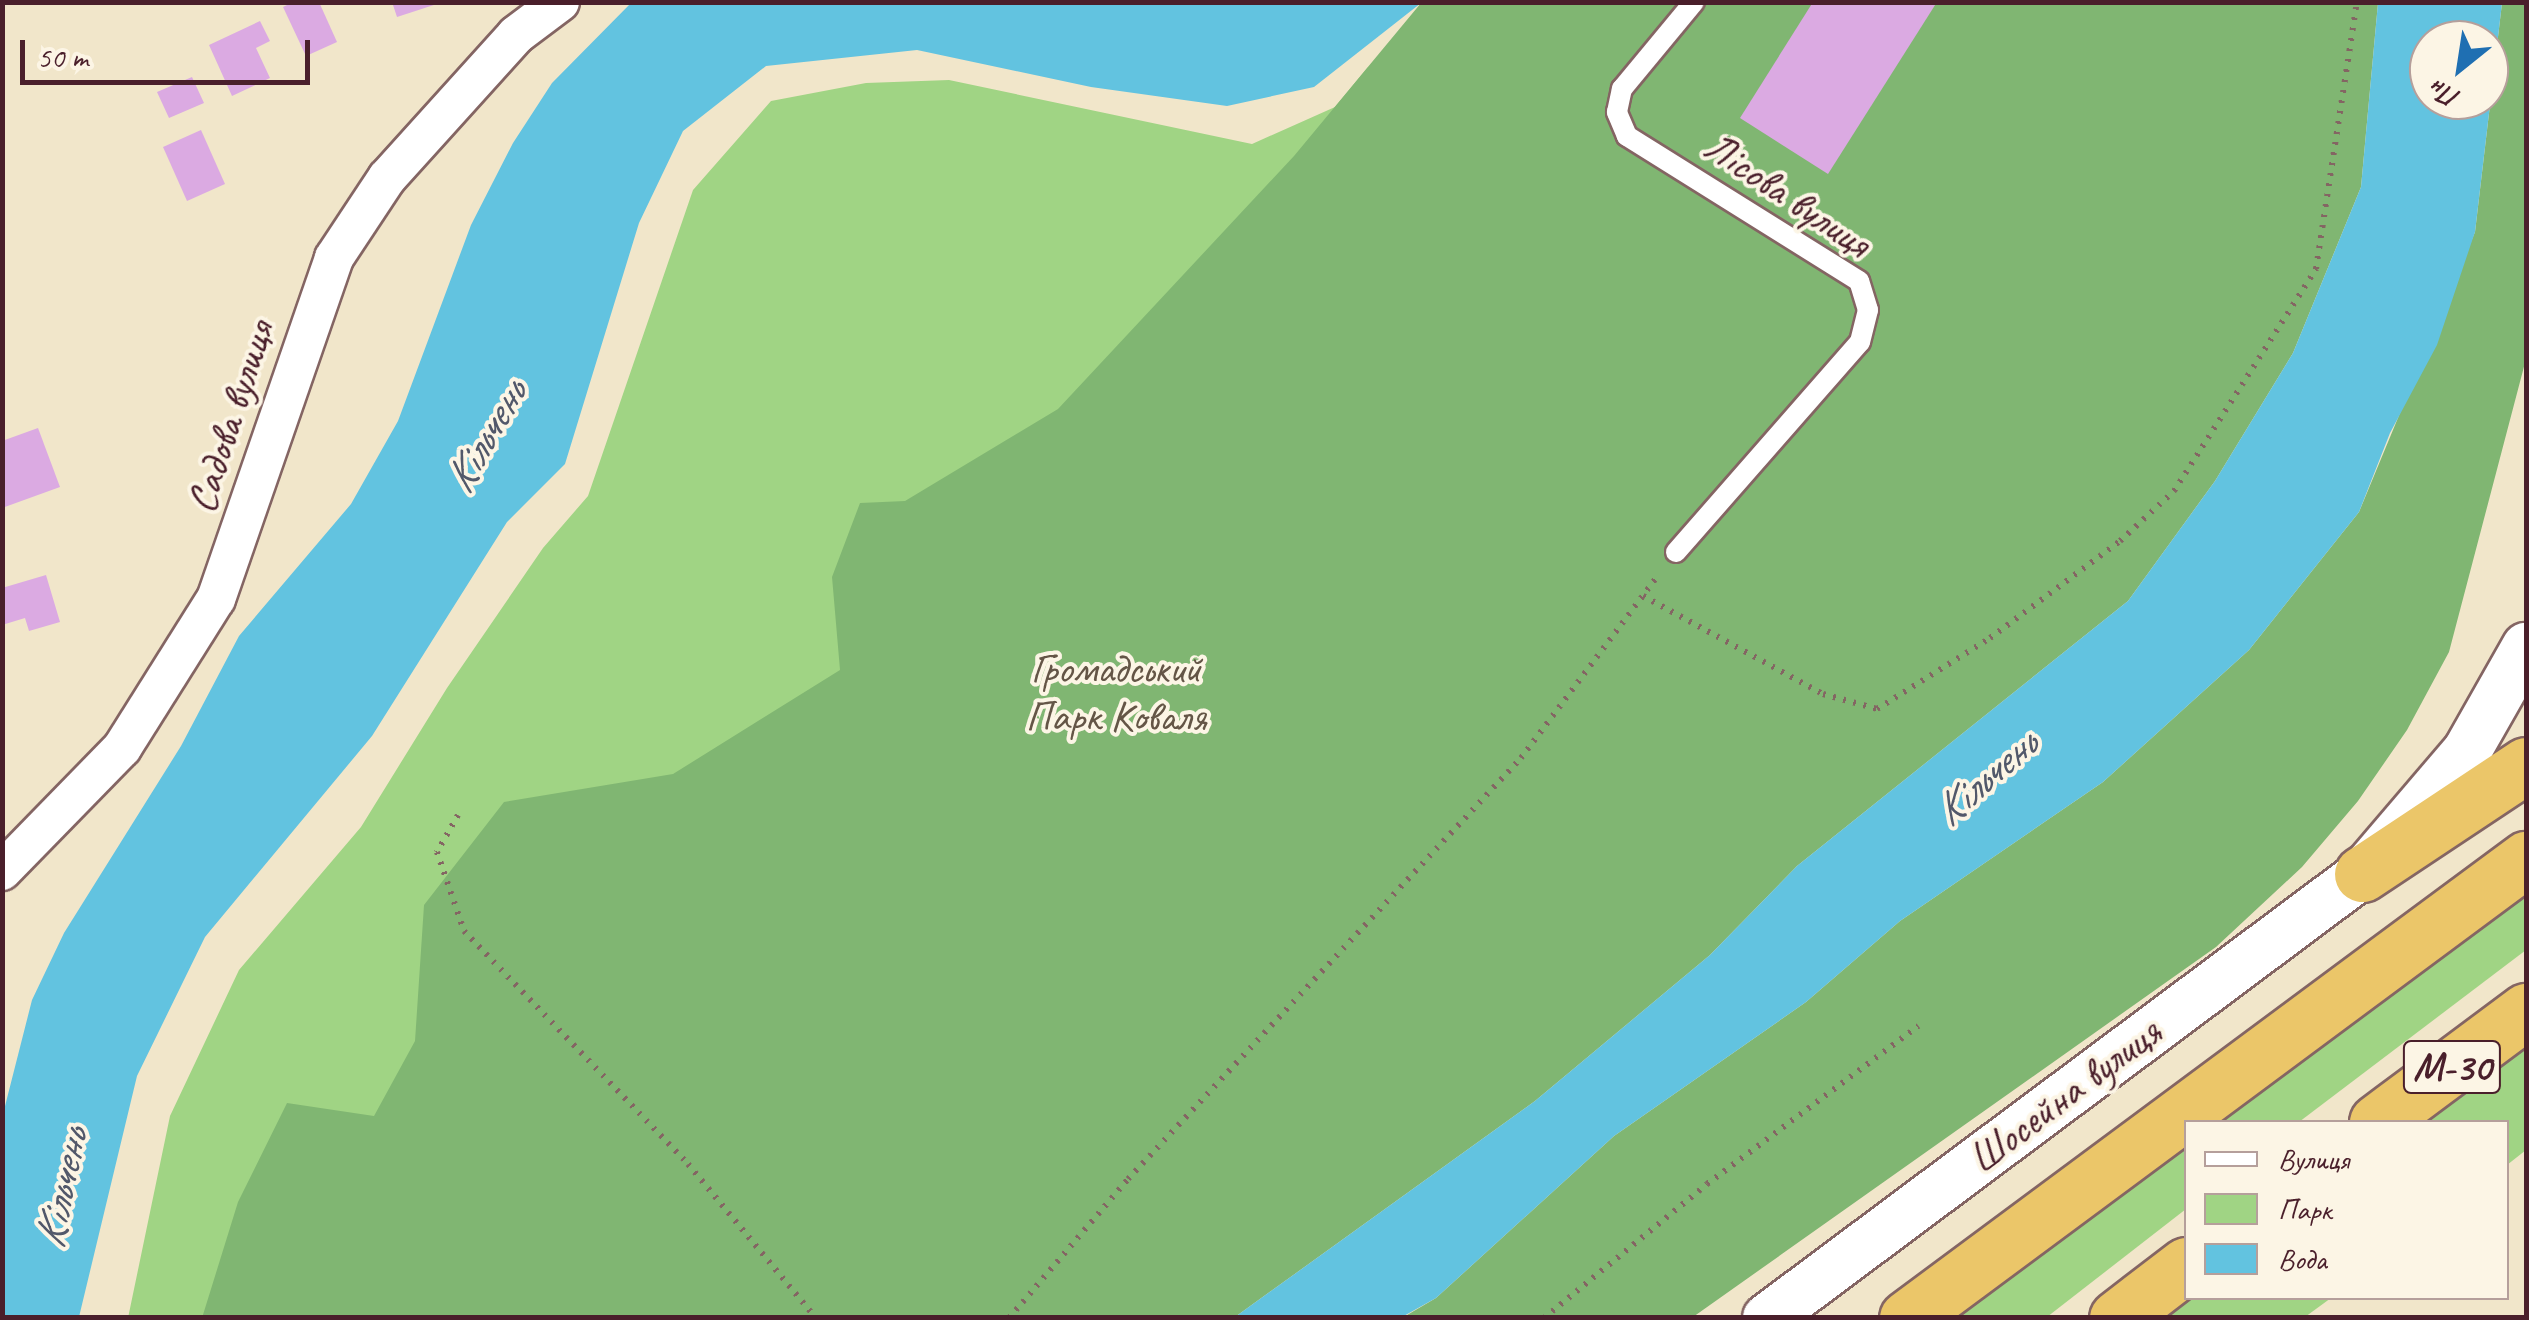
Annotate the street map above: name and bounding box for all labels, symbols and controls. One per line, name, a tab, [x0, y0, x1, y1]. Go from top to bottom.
scale bar	[25, 20, 315, 82]
north arrow	[2409, 20, 2509, 120]
text: 50 m	[37, 38, 88, 76]
text: Пн	[2423, 72, 2466, 117]
street label: Лісова вулиця	[1694, 121, 1880, 269]
street label: Садова вулиця	[177, 316, 285, 518]
water label: Кільчень	[432, 372, 538, 502]
park label: Громадський Парк Коваля	[1028, 644, 1204, 742]
water label: Кільчень	[1922, 719, 2048, 837]
street label: Шосейна вулиця	[1958, 1007, 2172, 1185]
road number: М-30	[2402, 1032, 2502, 1102]
legend	[2184, 1120, 2509, 1300]
water label: Кільчень	[22, 1125, 100, 1253]
text: Вулиця	[2278, 1140, 2349, 1178]
text: Парк	[2278, 1190, 2332, 1228]
text: Вода	[2278, 1240, 2327, 1278]

